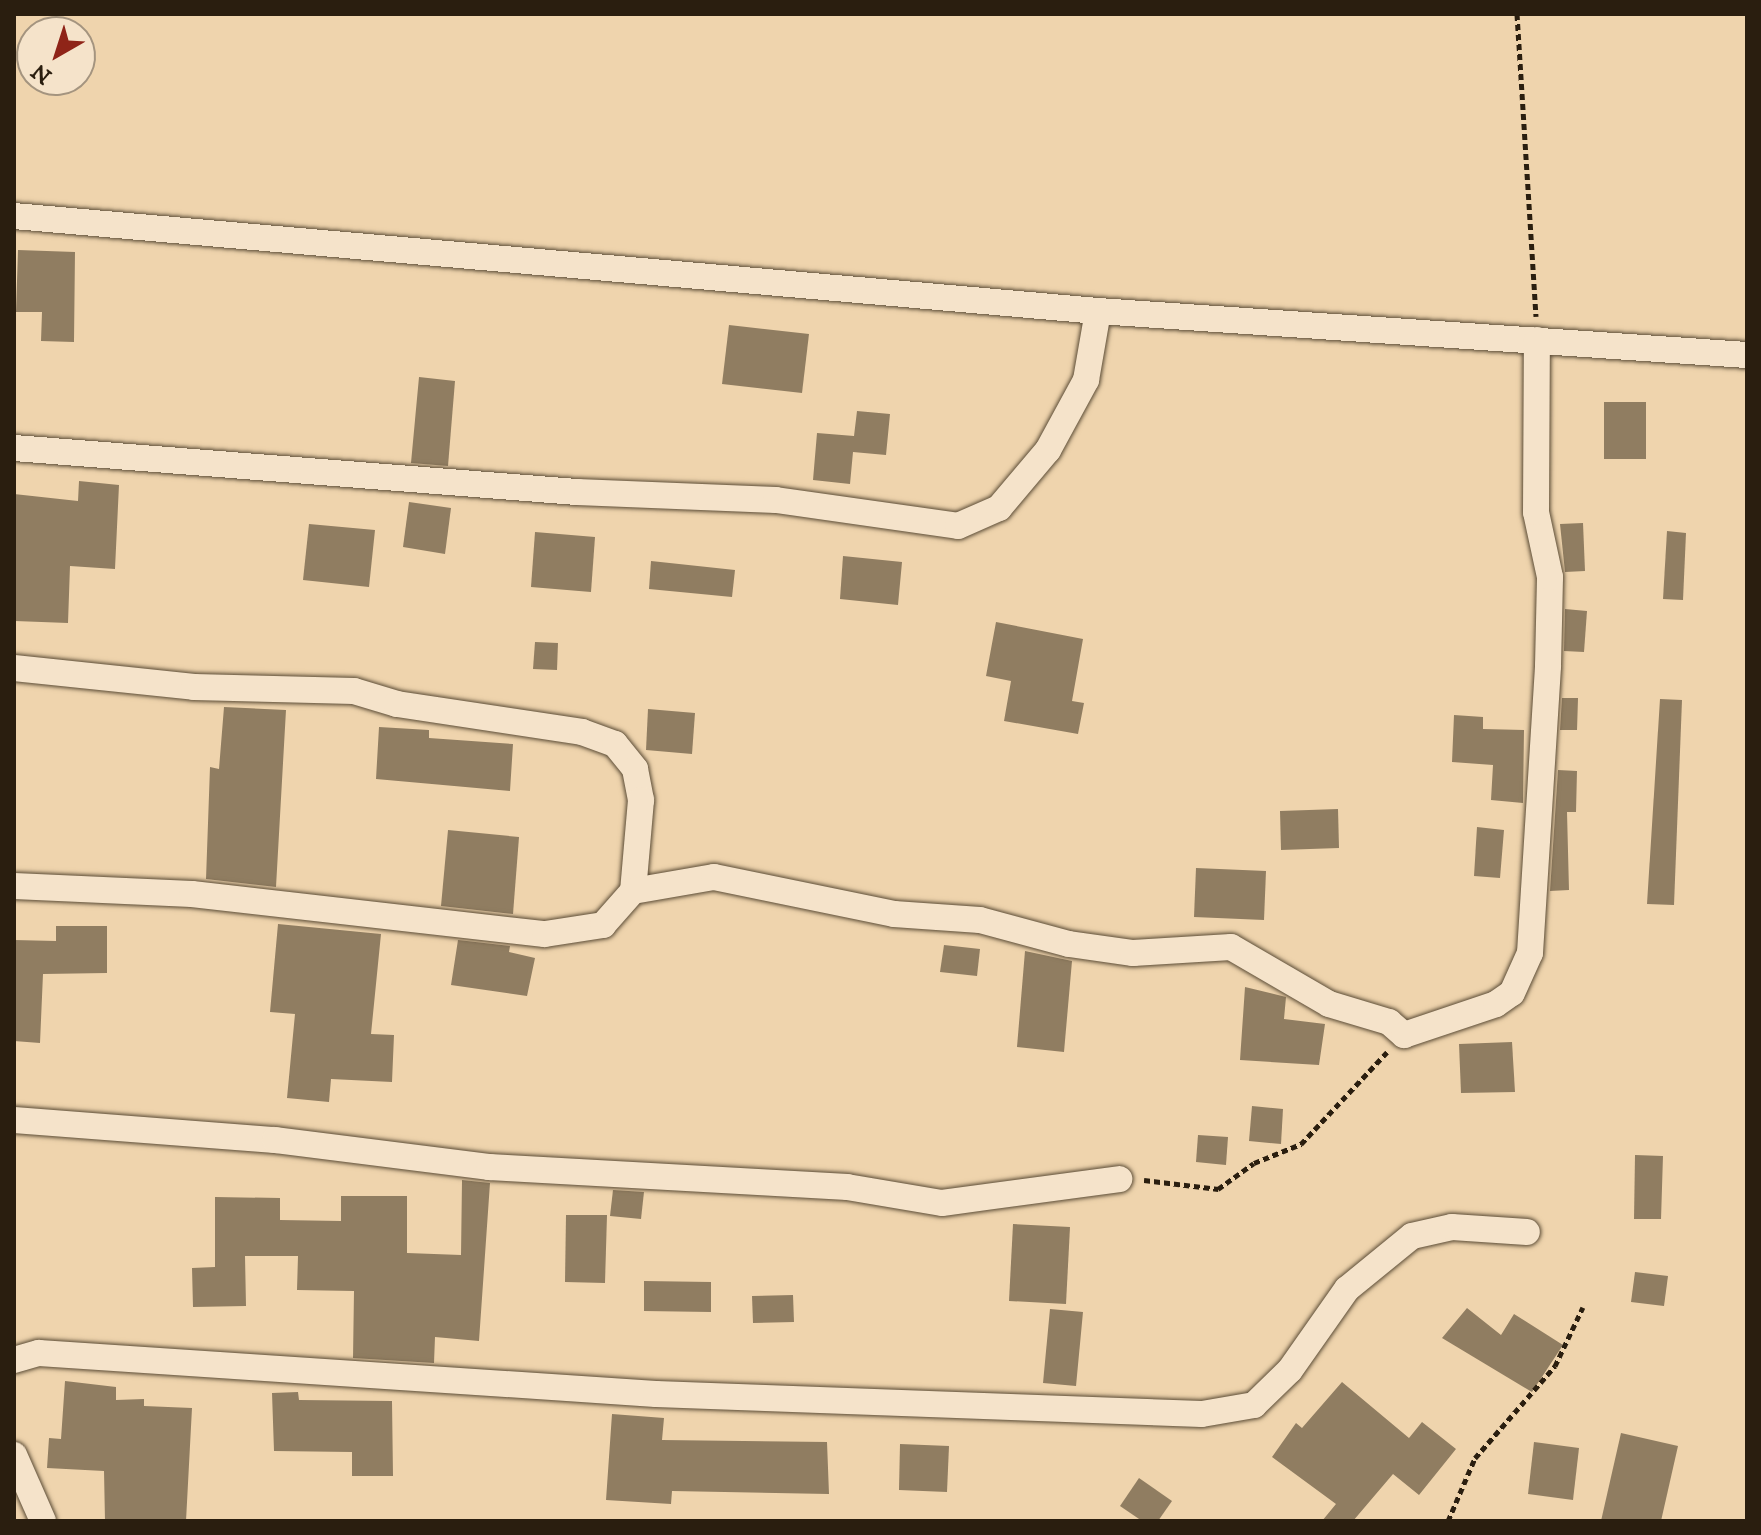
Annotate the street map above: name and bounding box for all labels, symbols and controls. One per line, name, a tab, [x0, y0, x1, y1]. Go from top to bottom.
north arrow	[16, 16, 96, 96]
text: N	[26, 57, 57, 90]

